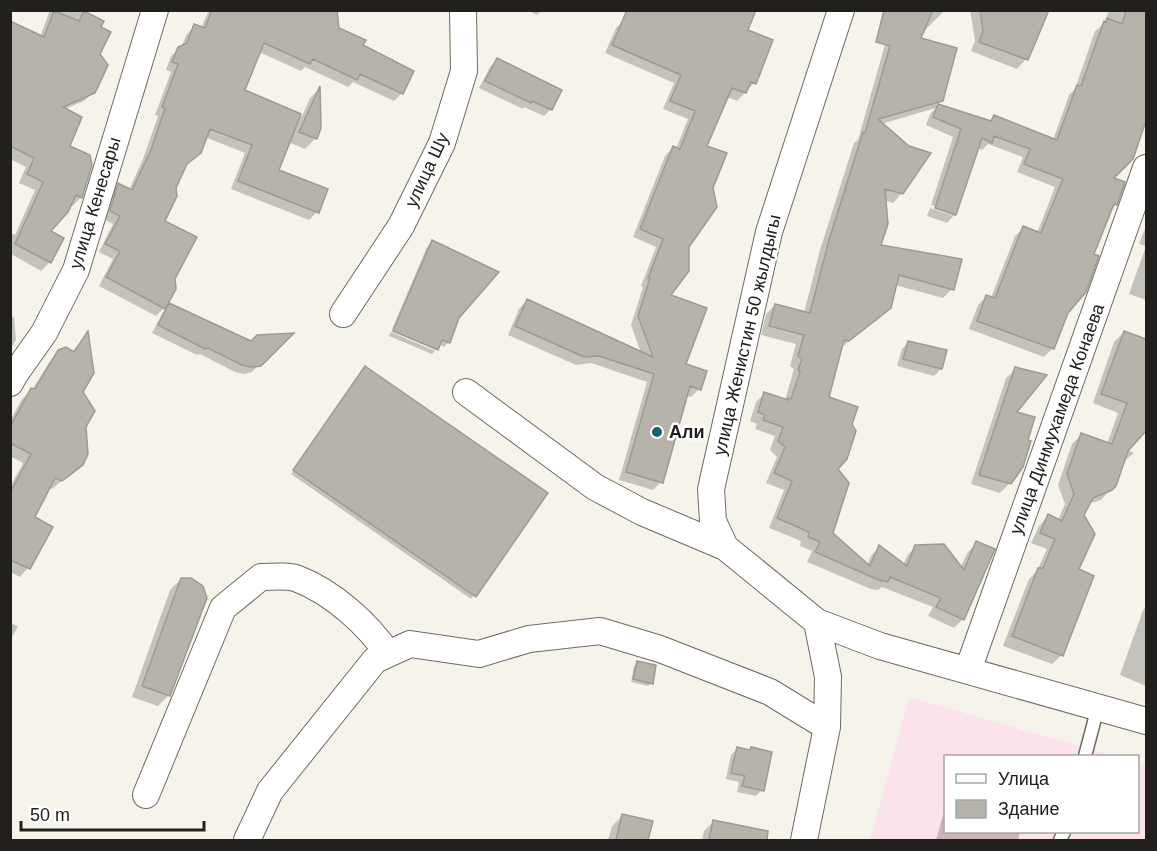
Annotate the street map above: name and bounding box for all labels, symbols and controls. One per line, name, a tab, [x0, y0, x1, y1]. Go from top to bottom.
street label: улица Шу	[401, 130, 453, 210]
street label: улица Кенесары	[65, 135, 125, 271]
street label: улица Женистин 50 жылдыгы	[710, 213, 784, 457]
street label: улица Динмухамеда Конаева	[1006, 300, 1109, 537]
place label: Али	[669, 422, 705, 442]
marker: Али	[650, 425, 664, 439]
legend	[944, 755, 1139, 833]
text: Улица	[998, 769, 1050, 789]
scale bar	[21, 794, 204, 832]
text: Здание	[998, 799, 1059, 819]
text: 50 m	[30, 805, 70, 825]

